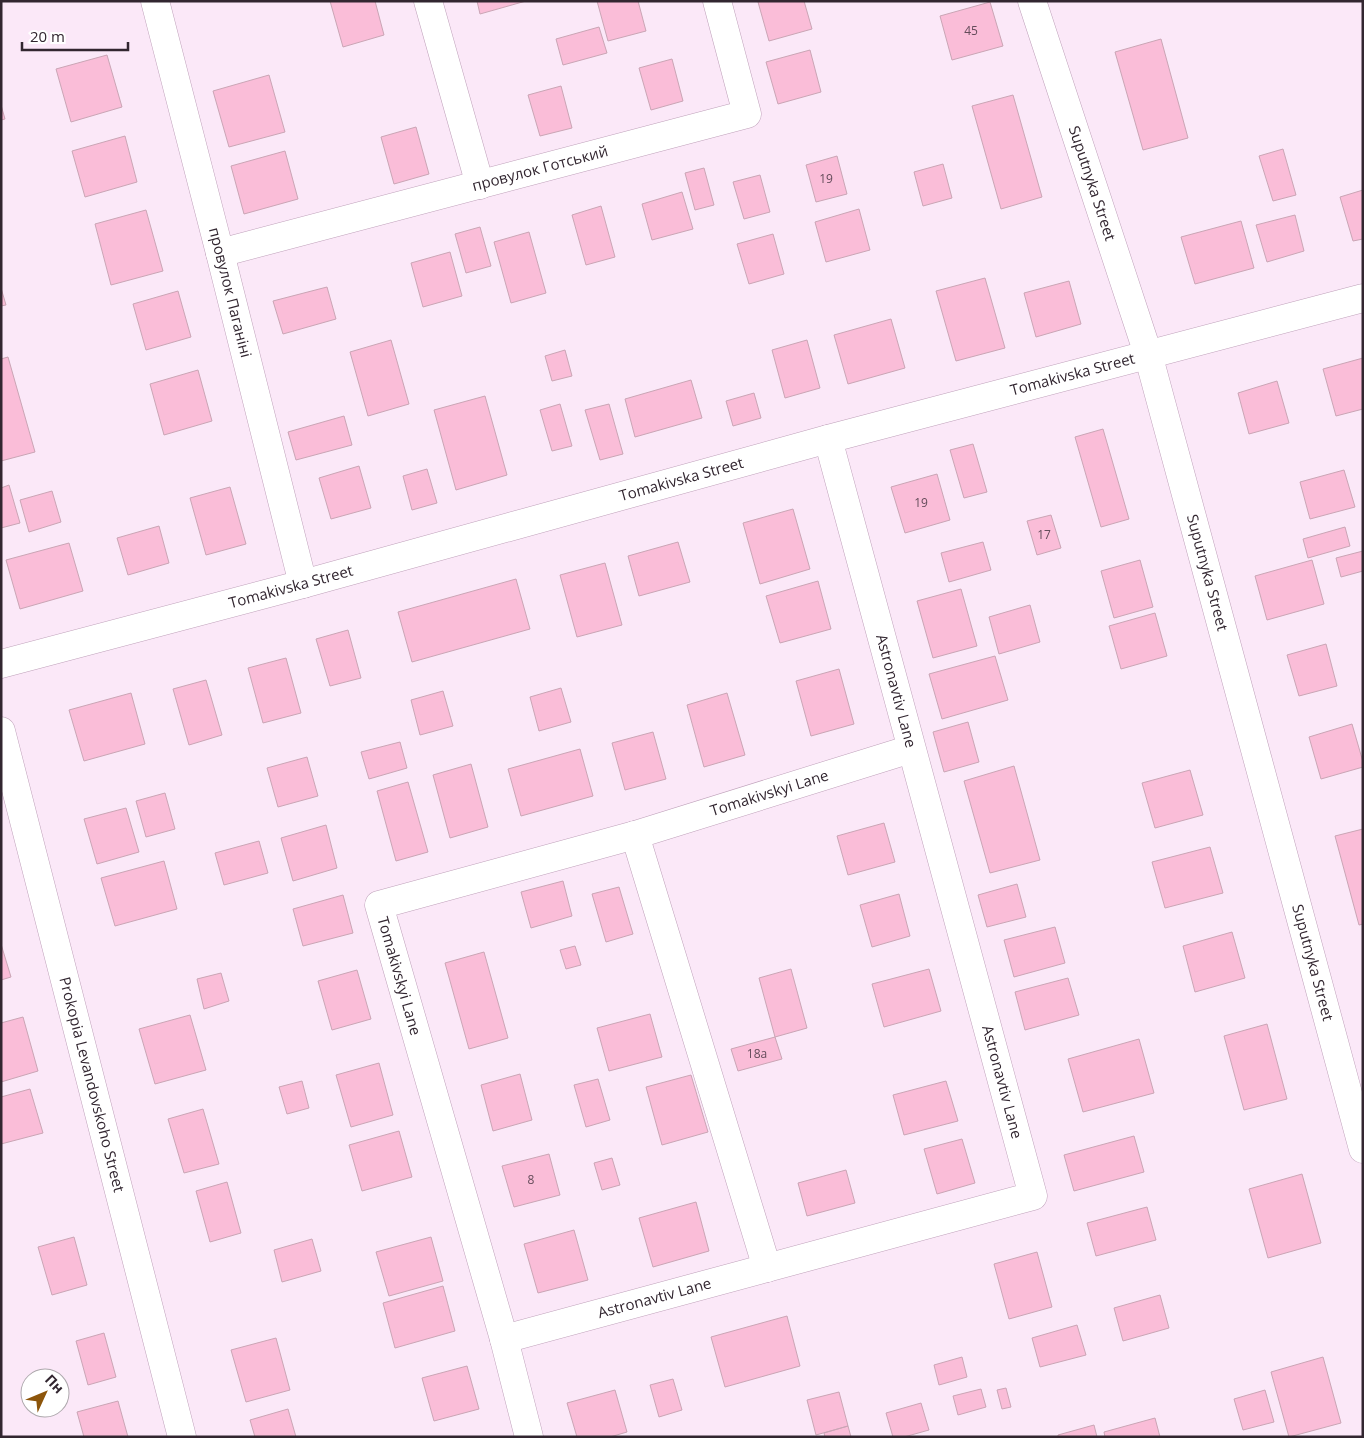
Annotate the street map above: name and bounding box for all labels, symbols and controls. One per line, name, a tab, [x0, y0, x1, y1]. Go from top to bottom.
scale bar	[22, 20, 129, 52]
house number: 45	[964, 22, 978, 39]
text: 20 m	[30, 26, 65, 46]
street label: Suputnyka Street	[1065, 123, 1121, 243]
street label: провулок Готський	[470, 140, 610, 195]
house number: 19	[819, 170, 833, 187]
street label: провулок Паганіні	[205, 225, 257, 360]
street label: Tomakivska Street	[1008, 348, 1137, 400]
street label: Tomakivska Street	[617, 452, 745, 505]
house number: 19	[914, 494, 928, 511]
street label: Suputnyka Street	[1183, 512, 1233, 633]
house number: 17	[1037, 526, 1051, 543]
street label: Tomakivska Street	[226, 560, 355, 612]
street label: Astronavtiv Lane	[872, 632, 922, 750]
street label: Tomakivskyi Lane	[708, 764, 831, 820]
street label: Suputnyka Street	[1288, 902, 1339, 1023]
street label: Tomakivskyi Lane	[373, 914, 426, 1037]
street label: Prokopia Levandovskoho Street	[55, 975, 130, 1194]
street label: Astronavtiv Lane	[978, 1023, 1028, 1141]
house number: 18а	[747, 1045, 767, 1062]
house number: 8	[528, 1171, 535, 1188]
street label: Astronavtiv Lane	[595, 1272, 713, 1322]
north arrow	[20, 1368, 70, 1418]
text: Пн	[41, 1370, 68, 1397]

